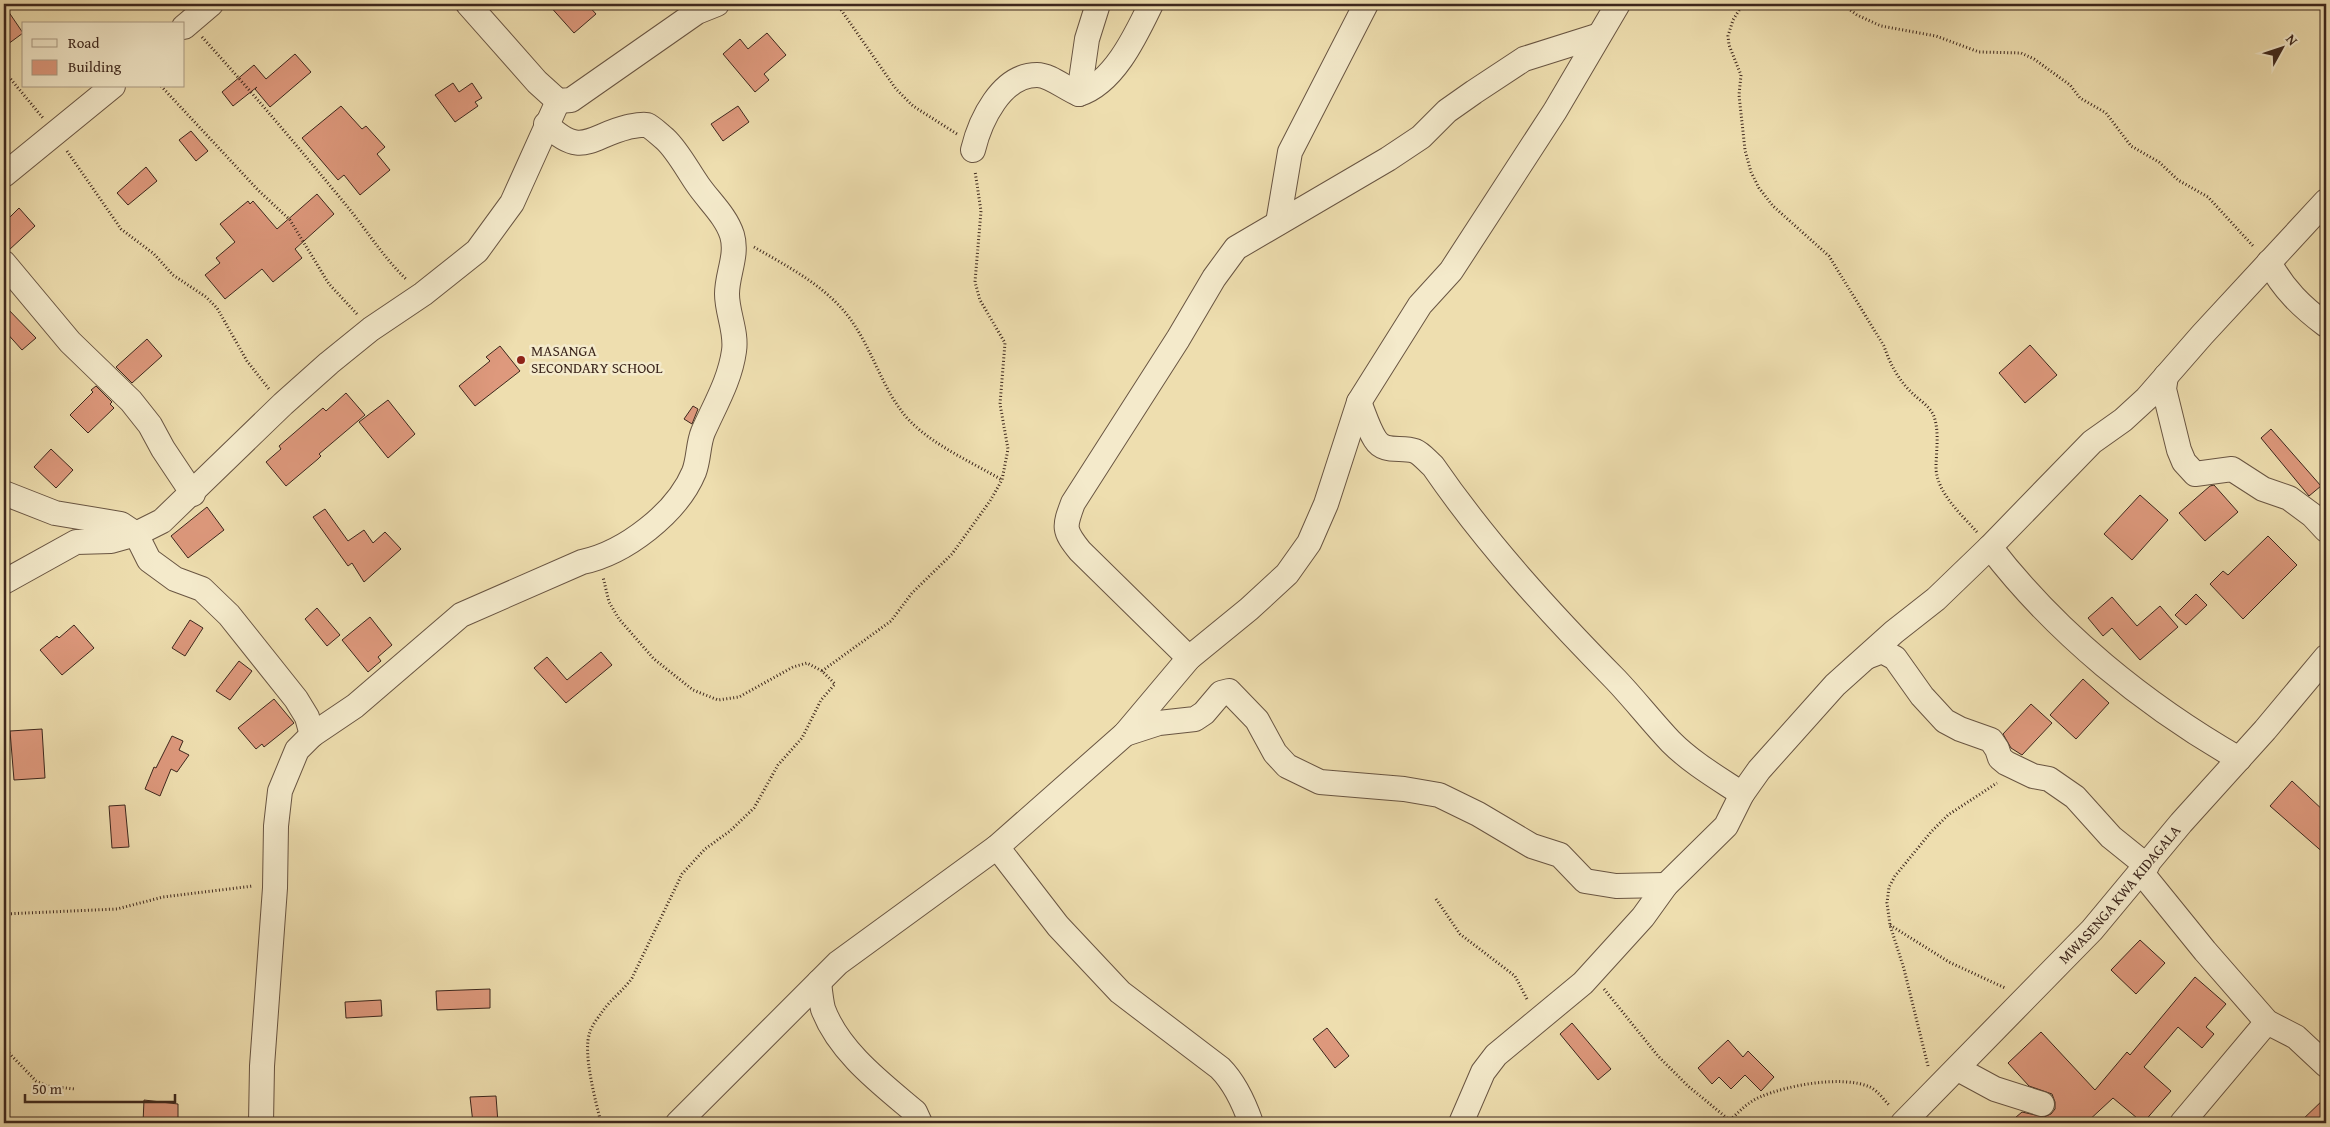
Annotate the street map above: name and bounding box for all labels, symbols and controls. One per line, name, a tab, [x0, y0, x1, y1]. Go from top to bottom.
legend	[22, 22, 185, 88]
north arrow	[2258, 22, 2308, 72]
text: N	[2281, 30, 2303, 50]
text: Road	[68, 32, 99, 53]
text: Building	[68, 56, 122, 77]
place label: MASANGA SECONDARY SCHOOL	[531, 340, 663, 378]
marker: MASANGA SECONDARY SCHOOL	[515, 354, 527, 366]
street label: MWASENGA KWA KIDAGALA	[2053, 820, 2185, 968]
scale bar	[25, 1072, 175, 1104]
text: 50 m	[32, 1078, 63, 1099]

